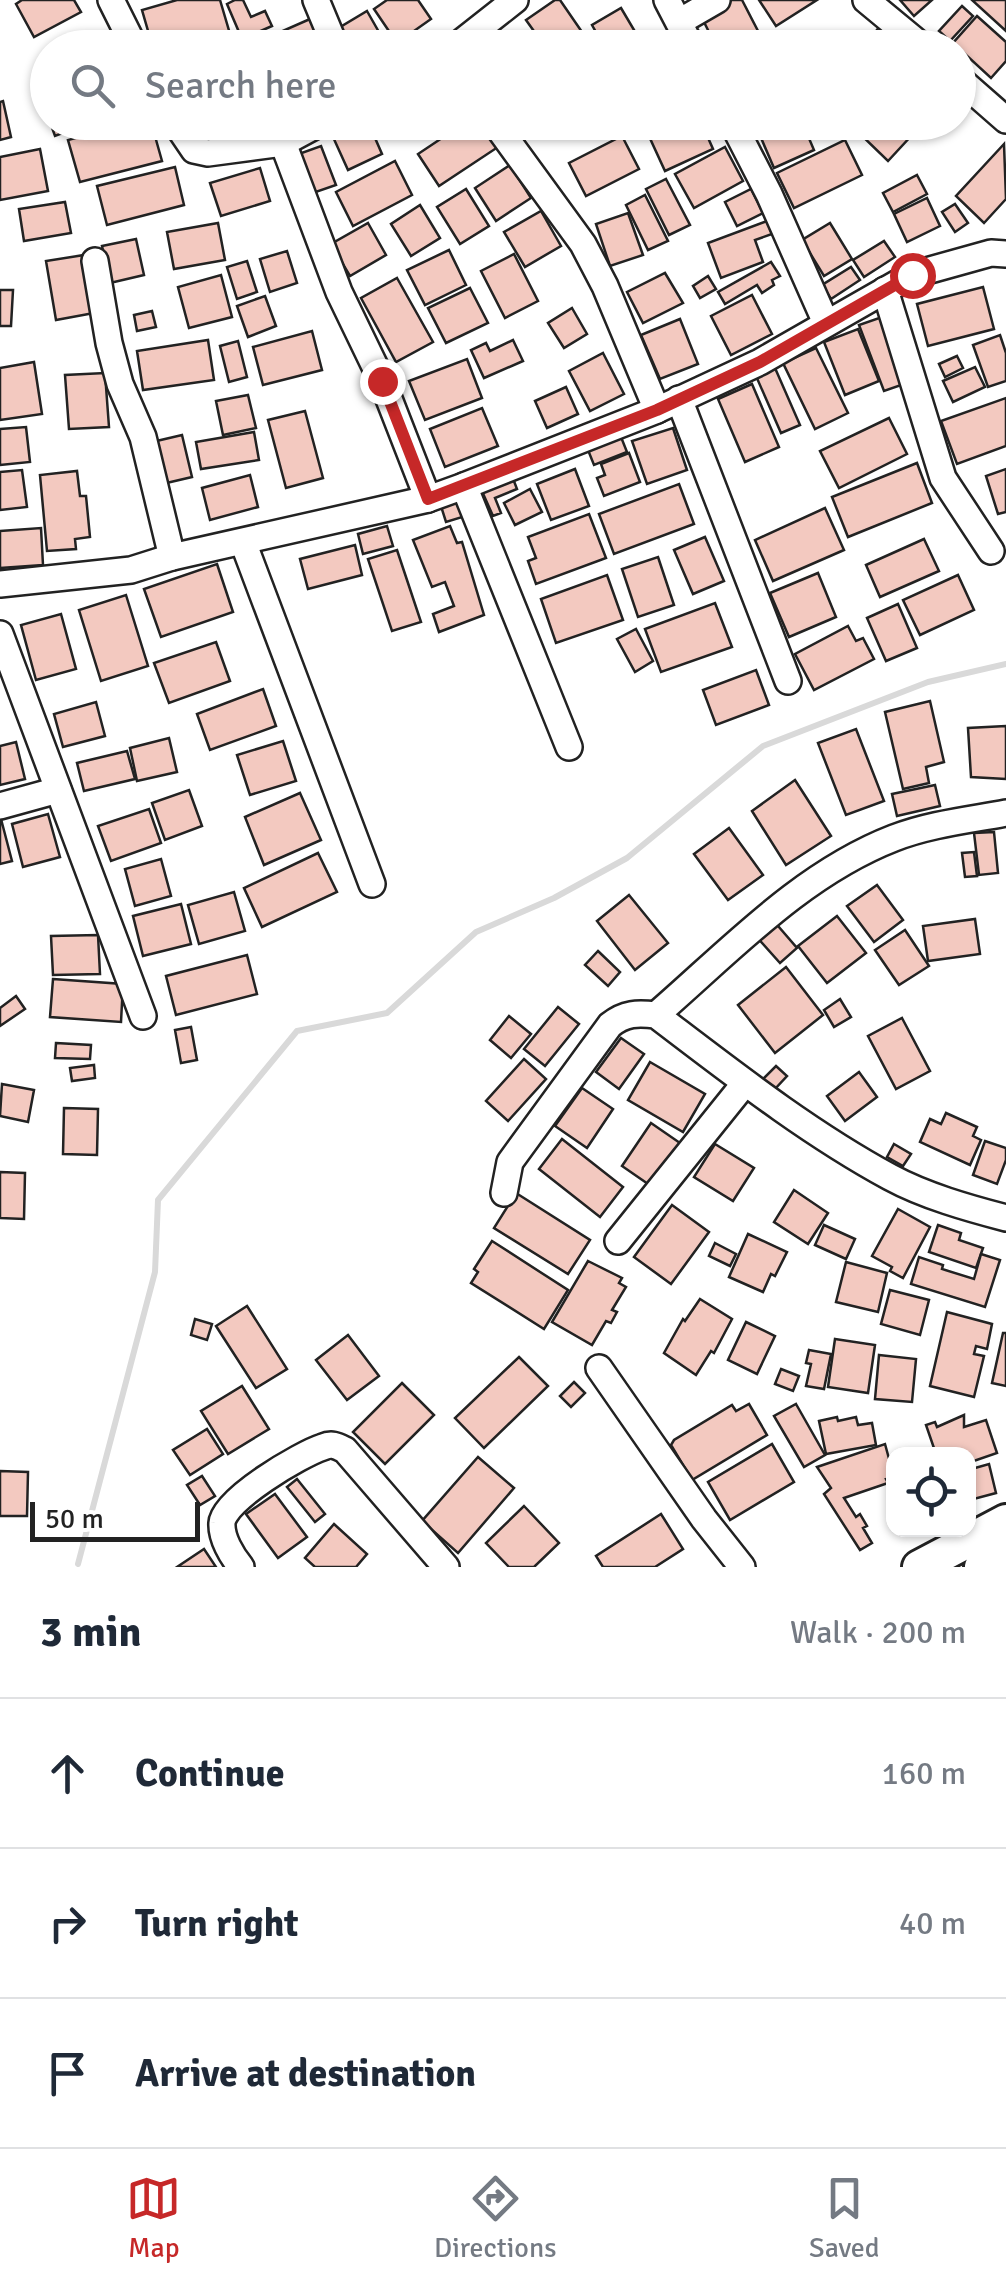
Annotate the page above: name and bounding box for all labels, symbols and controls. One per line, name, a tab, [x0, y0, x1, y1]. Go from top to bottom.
search box	[30, 30, 976, 140]
icon: search	[65, 58, 120, 113]
text: Search here	[145, 62, 337, 109]
route start	[890, 253, 936, 299]
route end	[360, 359, 406, 405]
map controls	[886, 1447, 976, 1537]
button: locate	[886, 1447, 976, 1537]
scale bar	[30, 1497, 200, 1542]
text: 50 m	[45, 1502, 104, 1536]
text: 3 min	[40, 1607, 141, 1658]
text: Walk · 200 m	[790, 1613, 966, 1652]
icon: ahead	[40, 1746, 95, 1801]
text: Continue	[135, 1750, 285, 1797]
text: 160 m	[882, 1754, 966, 1793]
icon: right	[40, 1896, 95, 1951]
text: Turn right	[135, 1900, 299, 1947]
text: 40 m	[899, 1904, 966, 1943]
icon: arrive	[40, 2046, 95, 2101]
text: Arrive at destination	[135, 2050, 476, 2097]
tab: Map	[126, 2171, 181, 2265]
tab: Directions	[434, 2171, 556, 2265]
tab: Saved	[809, 2171, 880, 2265]

